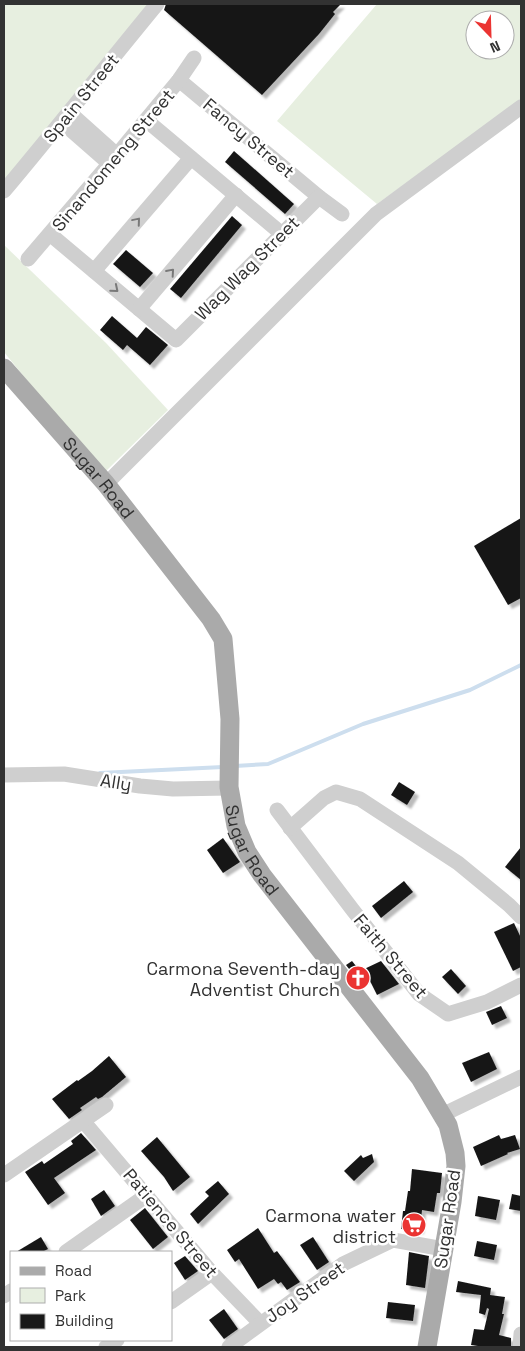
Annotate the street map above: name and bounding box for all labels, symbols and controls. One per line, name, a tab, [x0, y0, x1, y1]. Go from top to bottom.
north arrow	[465, 10, 515, 60]
text: N	[487, 37, 503, 57]
street label: Spain Street	[38, 49, 124, 147]
street label: Sinandomeng Street	[47, 84, 179, 236]
street label: Fancy Street	[199, 93, 299, 183]
street label: Wag Wag Street	[190, 211, 304, 325]
one-way arrow	[131, 217, 140, 226]
one-way arrow	[165, 268, 174, 277]
one-way arrow	[109, 283, 118, 291]
street label: Sugar Road	[58, 432, 140, 523]
street label: Ally	[99, 768, 133, 796]
street label: Sugar Road	[221, 803, 285, 900]
street label: Faith Street	[349, 909, 433, 1003]
place label: Carmona Seventh-day Adventist Church	[146, 957, 340, 1001]
church icon: Carmona Seventh-day Adventist Church	[345, 965, 371, 991]
street label: Patience Street	[119, 1164, 223, 1282]
street label: Sugar Road	[429, 1168, 465, 1270]
place label: Carmona water district	[265, 1204, 396, 1248]
supermarket icon: Carmona water district	[401, 1212, 427, 1238]
legend	[10, 1251, 172, 1341]
street label: Joy Street	[261, 1256, 349, 1328]
text: Road	[55, 1261, 92, 1280]
text: Park	[55, 1286, 86, 1305]
text: Building	[55, 1311, 114, 1330]

